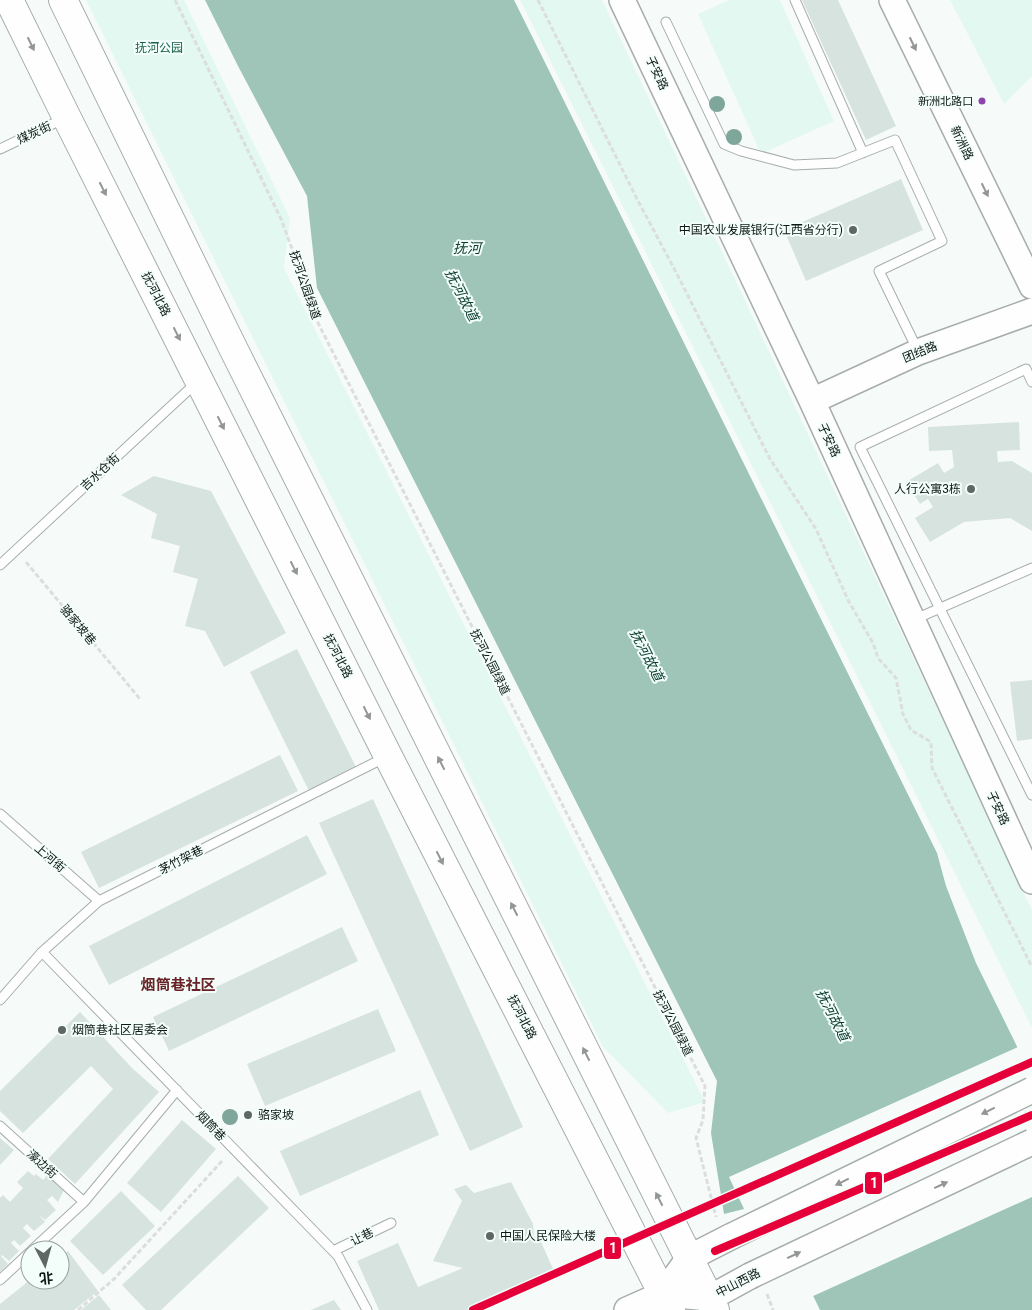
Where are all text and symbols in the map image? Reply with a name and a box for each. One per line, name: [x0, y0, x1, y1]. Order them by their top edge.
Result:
one-way arrow: [27, 37, 35, 51]
one-way arrow: [910, 37, 918, 51]
park label: 抚河公园: [135, 41, 183, 55]
street label: 子安路: [643, 54, 671, 92]
place label: 新洲北路口: [918, 95, 973, 108]
marker: 新洲北路口: [977, 96, 987, 106]
street label: 煤炭街: [15, 119, 53, 147]
street label: 新洲路: [948, 124, 976, 162]
one-way arrow: [99, 182, 107, 196]
one-way arrow: [981, 183, 989, 197]
place label: 中国农业发展银行(江西省分行): [679, 223, 843, 237]
marker: 中国农业发展银行(江西省分行): [847, 224, 859, 236]
water label: 抚河: [453, 240, 484, 256]
street label: 抚河公园绿道: [287, 249, 323, 321]
water label: 抚河故道: [442, 266, 483, 325]
street label: 抚河北路: [139, 269, 173, 319]
one-way arrow: [173, 327, 181, 341]
street label: 团结路: [901, 339, 939, 365]
one-way arrow: [217, 416, 225, 430]
street label: 子安路: [815, 421, 843, 459]
street label: 吉水仓街: [78, 451, 122, 493]
place label: 人行公寓3栋: [894, 482, 961, 496]
marker: 人行公寓3栋: [965, 483, 977, 495]
one-way arrow: [290, 561, 298, 575]
street label: 骆家坡巷: [57, 602, 99, 648]
water label: 抚河故道: [627, 626, 668, 685]
street label: 抚河公园绿道: [467, 627, 513, 697]
street label: 抚河北路: [321, 631, 355, 681]
one-way arrow: [363, 706, 371, 720]
one-way arrow: [437, 756, 445, 770]
street label: 子安路: [984, 789, 1012, 827]
street label: 上河街: [32, 841, 68, 875]
street label: 茅竹架巷: [156, 843, 206, 877]
one-way arrow: [436, 851, 444, 865]
one-way arrow: [510, 901, 518, 916]
district label: 烟筒巷社区: [140, 976, 216, 994]
water label: 抚河故道: [813, 986, 854, 1045]
street label: 抚河公园绿道: [650, 988, 696, 1058]
street label: 抚河北路: [505, 992, 539, 1042]
place label: 烟筒巷社区居委会: [72, 1023, 168, 1037]
marker: 烟筒巷社区居委会: [56, 1024, 68, 1036]
one-way arrow: [582, 1047, 590, 1061]
one-way arrow: [981, 1107, 995, 1115]
street label: 烟筒巷: [193, 1108, 229, 1144]
place label: 骆家坡: [258, 1108, 294, 1122]
marker: 骆家坡: [242, 1109, 254, 1121]
street label: 濠边街: [24, 1147, 60, 1181]
line badge: 1: [864, 1171, 883, 1195]
text: 1: [870, 1175, 878, 1191]
one-way arrow: [835, 1179, 849, 1187]
one-way arrow: [934, 1181, 948, 1189]
one-way arrow: [655, 1192, 663, 1206]
street label: 让巷: [348, 1225, 376, 1249]
place label: 中国人民保险大楼: [500, 1229, 596, 1243]
marker: 中国人民保险大楼: [484, 1230, 496, 1242]
line badge: 1: [603, 1236, 622, 1260]
north arrow: [20, 1240, 70, 1290]
text: 1: [609, 1240, 617, 1256]
one-way arrow: [787, 1251, 801, 1259]
street label: 中山西路: [713, 1266, 763, 1300]
text: 北: [39, 1269, 54, 1287]

